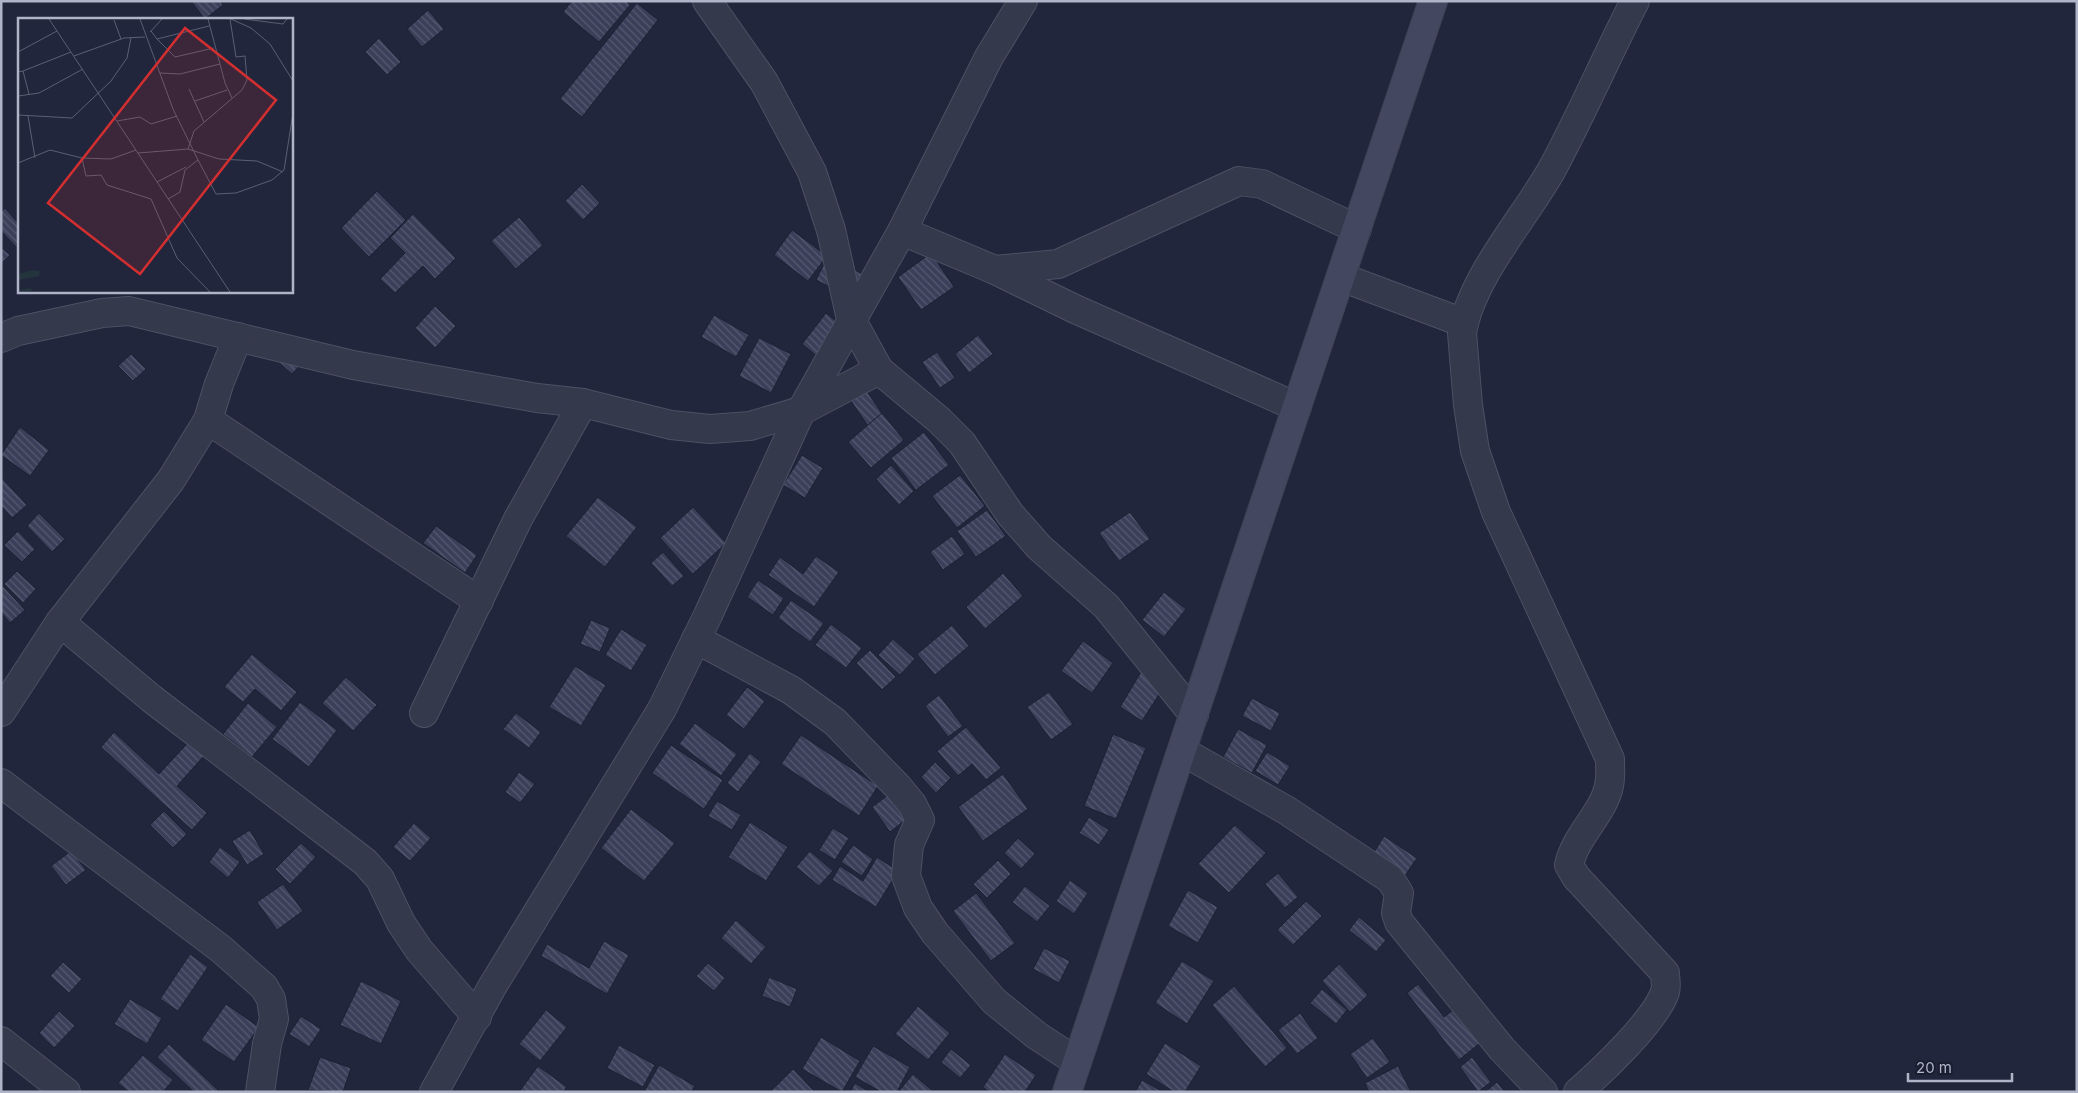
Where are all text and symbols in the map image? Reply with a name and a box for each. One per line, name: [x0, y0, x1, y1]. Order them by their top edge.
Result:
inset map: [18, 18, 292, 292]
scale bar: [1908, 1050, 2012, 1082]
text: 20 m: [1916, 1058, 1952, 1077]

